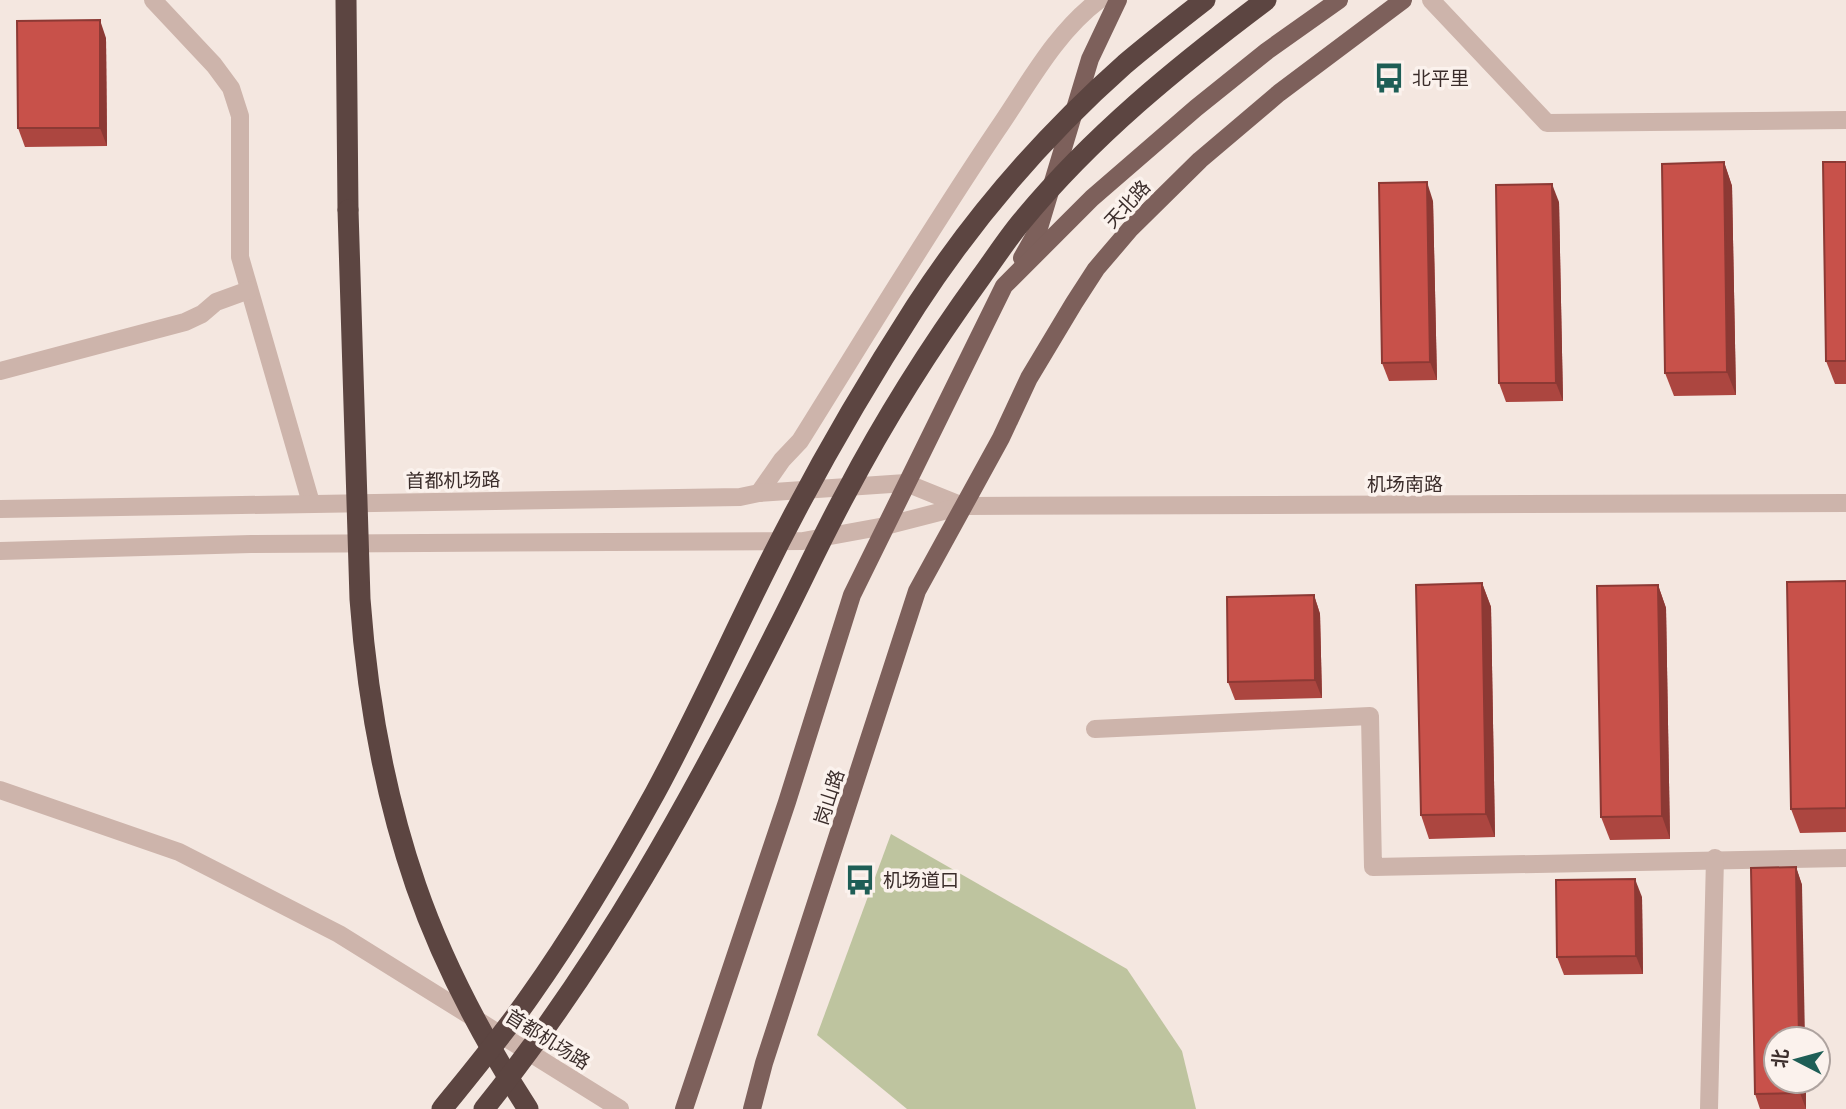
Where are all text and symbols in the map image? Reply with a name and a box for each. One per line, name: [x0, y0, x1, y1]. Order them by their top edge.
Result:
bus stop icon: 北平里: [1372, 61, 1406, 95]
place label: 北平里: [1412, 66, 1469, 90]
street label: 天北路: [1099, 175, 1155, 233]
street label: 首都机场路: [405, 467, 501, 493]
street label: 机场南路: [1367, 472, 1443, 496]
street label: 岗山路: [809, 766, 849, 828]
bus stop icon: 机场道口: [843, 863, 877, 897]
place label: 机场道口: [883, 868, 959, 892]
street label: 首都机场路: [501, 1004, 595, 1074]
north arrow: [1762, 1025, 1832, 1095]
text: 北: [1767, 1048, 1793, 1069]

